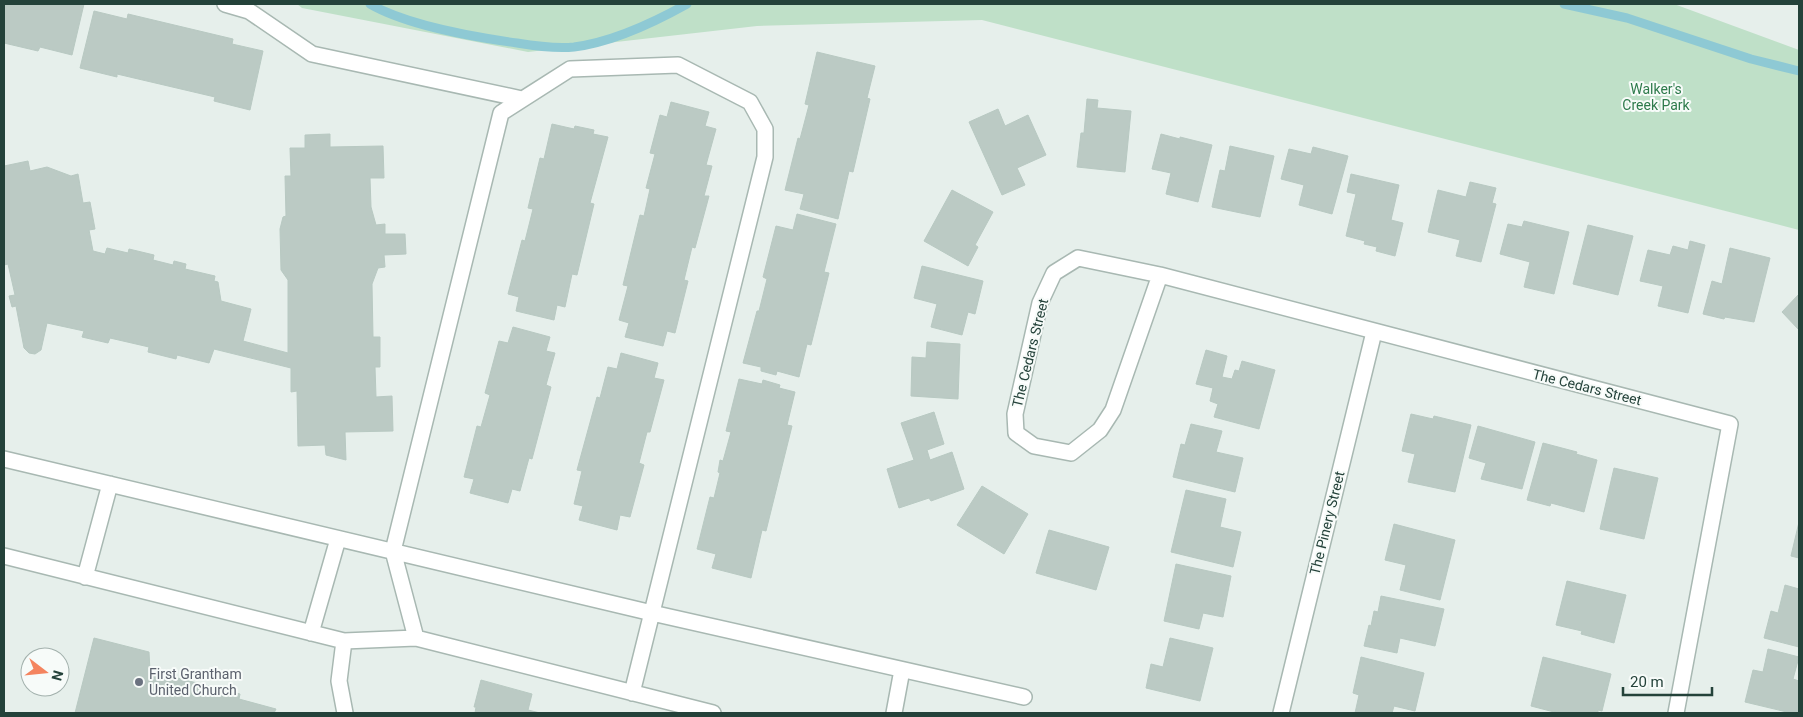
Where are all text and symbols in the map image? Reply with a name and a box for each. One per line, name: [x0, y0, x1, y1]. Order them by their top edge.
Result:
park label: Walker's Creek Park: [1622, 81, 1691, 113]
street label: The Cedars Street: [1009, 297, 1051, 409]
street label: The Cedars Street: [1531, 366, 1643, 408]
street label: The Pinery Street: [1306, 469, 1348, 576]
north arrow: [20, 647, 70, 697]
scale bar: [1623, 664, 1712, 696]
place label: First Grantham United Church: [149, 666, 242, 698]
text: N: [48, 669, 67, 683]
text: 20 m: [1630, 673, 1664, 691]
marker: First Grantham United Church: [133, 676, 145, 688]

